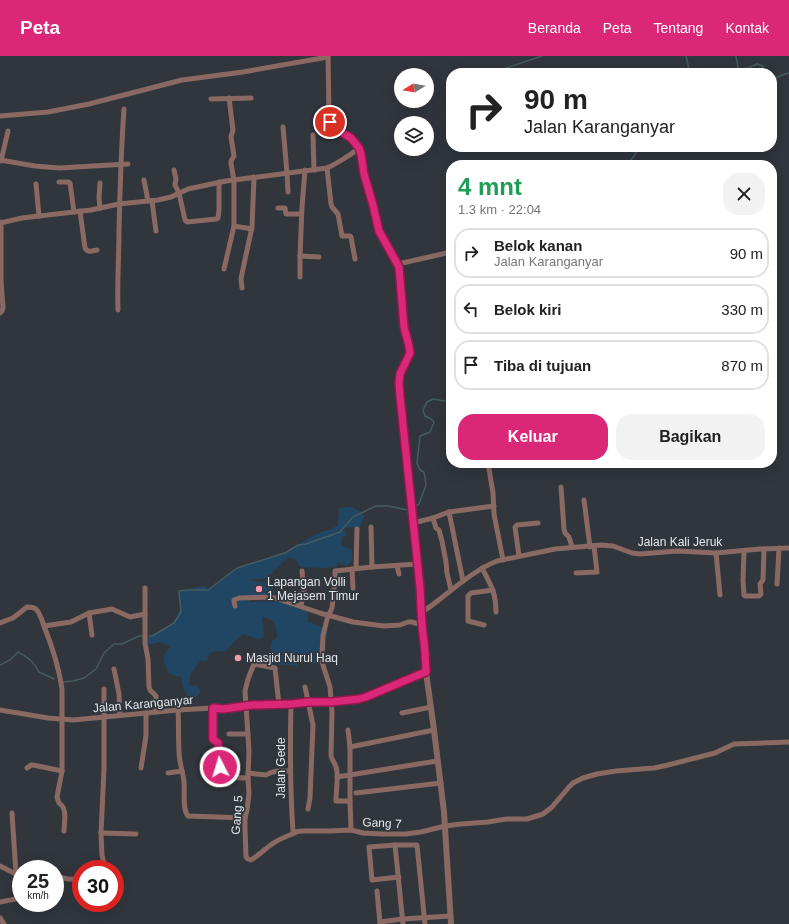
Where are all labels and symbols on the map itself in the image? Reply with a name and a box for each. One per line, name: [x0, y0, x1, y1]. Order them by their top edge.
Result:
north arrow: [394, 68, 434, 108]
pin: [313, 105, 347, 139]
street label: Jalan Kali Jeruk: [638, 535, 723, 549]
place label: Lapangan Volli 1 Mejasem Timur: [267, 575, 359, 603]
marker: Lapangan Volli 1 Mejasem Timur: [254, 584, 264, 594]
place label: Masjid Nurul Haq: [246, 651, 338, 665]
marker: Masjid Nurul Haq: [233, 653, 243, 663]
street label: Jalan Karanganyar: [92, 693, 194, 715]
street label: Jalan Gede: [274, 737, 288, 799]
position arrow: [199, 746, 241, 788]
street label: Gang 5: [229, 795, 245, 835]
street label: Gang 7: [362, 815, 402, 831]
speed limit sign: 30: [72, 860, 124, 912]

